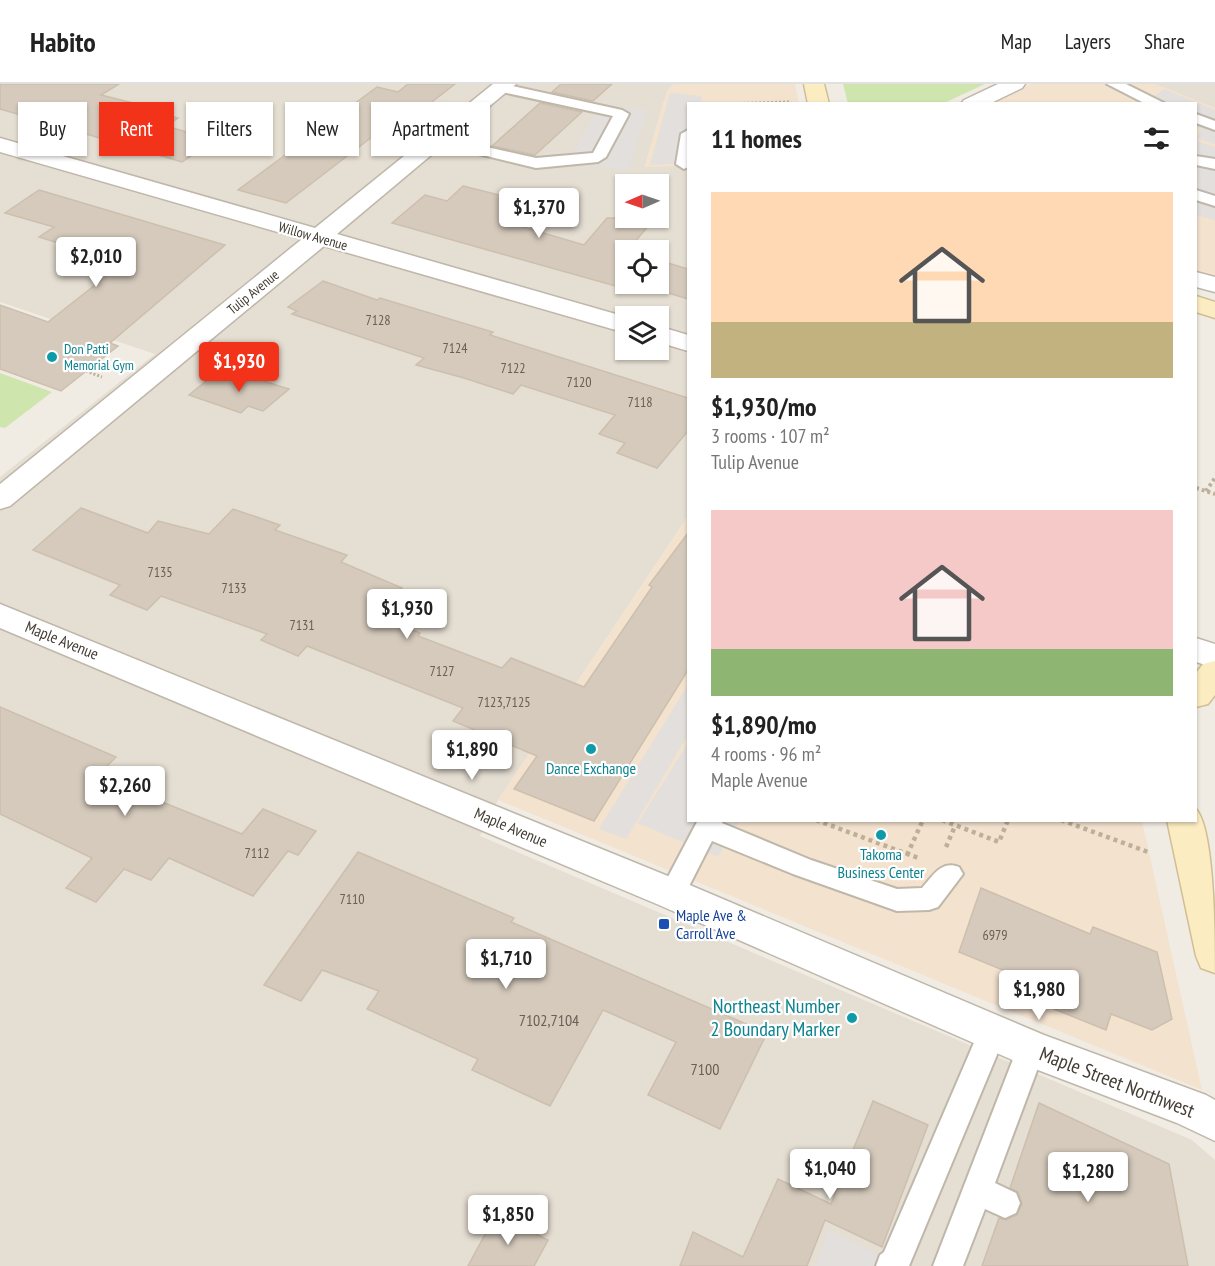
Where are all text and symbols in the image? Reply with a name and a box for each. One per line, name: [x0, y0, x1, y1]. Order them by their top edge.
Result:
text: Habito: [30, 23, 96, 60]
text: Map: [1001, 28, 1032, 55]
text: Layers: [1065, 28, 1111, 55]
text: Share: [1144, 28, 1185, 55]
chip: Buy: [18, 102, 87, 156]
chip: Rent: [99, 102, 174, 156]
chip: Filters: [186, 102, 273, 156]
chip: New: [285, 102, 359, 156]
chip: Apartment: [371, 102, 490, 156]
text: 11 homes: [711, 122, 802, 155]
icon: filters: [1140, 122, 1173, 155]
north arrow: [615, 174, 669, 228]
map controls: [615, 174, 669, 360]
pin: $1,370: [490, 188, 588, 239]
text: $1,370: [513, 194, 565, 220]
street label: Willow Avenue: [276, 218, 350, 254]
icon: home: [888, 231, 996, 339]
pin: $2,010: [47, 237, 145, 288]
button: locate: [615, 240, 669, 294]
text: $2,010: [70, 243, 122, 269]
street label: Tulip Avenue: [223, 266, 283, 318]
button: layers: [615, 306, 669, 360]
house number: 7128: [365, 311, 391, 329]
house number: 7124: [442, 339, 468, 357]
place label: Don Patti Memorial Gym: [64, 340, 134, 374]
pin: $1,930: [190, 342, 288, 393]
text: $1,930: [213, 348, 265, 374]
marker: Don Patti Memorial Gym: [45, 350, 59, 364]
house number: 7122: [500, 359, 526, 377]
house number: 7120: [566, 373, 592, 391]
text: $1,930/mo: [711, 390, 817, 423]
house number: 7118: [627, 393, 653, 411]
text: 3 rooms · 107 m²: [711, 423, 830, 449]
text: Tulip Avenue: [711, 449, 799, 475]
icon: home: [888, 549, 996, 657]
house number: 7135: [147, 563, 173, 581]
house number: 7133: [221, 579, 247, 597]
pin: $1,930: [358, 589, 456, 640]
text: $1,930: [381, 595, 433, 621]
street label: Maple Avenue: [22, 616, 102, 664]
house number: 7131: [289, 616, 315, 634]
house number: 7127: [429, 662, 455, 680]
house number: 7123,7125: [477, 693, 531, 711]
text: $1,890/mo: [711, 708, 817, 741]
pin: $1,890: [423, 730, 521, 781]
text: $1,890: [446, 736, 498, 762]
text: 4 rooms · 96 m²: [711, 741, 821, 767]
marker: Dance Exchange: [584, 742, 598, 756]
place label: Dance Exchange: [546, 758, 636, 778]
pin: $2,260: [76, 766, 174, 817]
text: Maple Avenue: [711, 767, 808, 793]
text: $2,260: [99, 772, 151, 798]
street label: Maple Avenue: [472, 803, 550, 851]
marker: Takoma Business Center: [874, 828, 888, 842]
house number: 7112: [244, 844, 270, 862]
place label: Takoma Business Center: [838, 844, 925, 882]
house number: 7110: [339, 890, 365, 908]
place label: Maple Ave & Carroll Ave: [676, 905, 747, 943]
marker: Maple Ave & Carroll Ave: [657, 917, 671, 931]
house number: 6979: [982, 926, 1008, 944]
pin: $1,710: [457, 939, 555, 990]
text: $1,710: [480, 945, 532, 971]
pin: $1,980: [990, 970, 1088, 1021]
text: $1,980: [1013, 976, 1065, 1002]
place label: Northeast Number 2 Boundary Marker: [710, 993, 841, 1042]
house number: 7102,7104: [519, 1010, 579, 1030]
marker: Northeast Number 2 Boundary Marker: [845, 1011, 859, 1025]
street label: Maple Street Northwest: [1036, 1040, 1199, 1124]
house number: 7100: [691, 1059, 719, 1079]
pin: $1,040: [781, 1149, 879, 1200]
pin: $1,280: [1039, 1152, 1137, 1203]
text: $1,040: [804, 1155, 856, 1181]
text: $1,280: [1062, 1158, 1114, 1184]
pin: $1,850: [459, 1195, 557, 1246]
text: $1,850: [482, 1201, 534, 1227]

